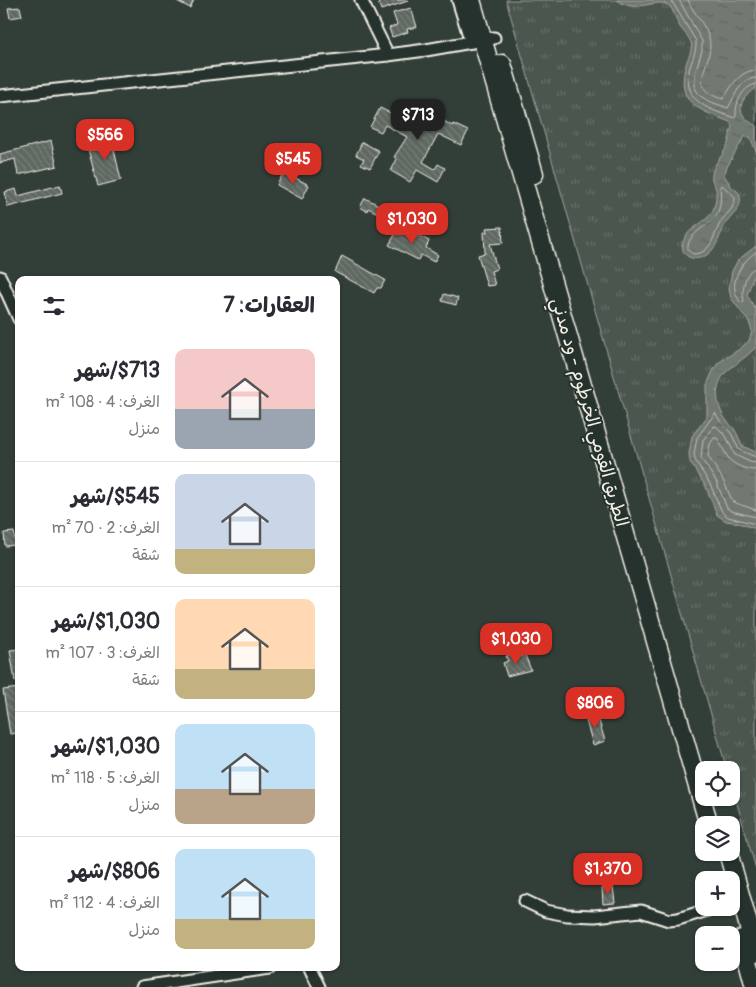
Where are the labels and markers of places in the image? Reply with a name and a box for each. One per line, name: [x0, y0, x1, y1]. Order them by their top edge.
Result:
pin: $713: [388, 98, 448, 141]
pin: $566: [75, 119, 135, 161]
pin: $545: [263, 142, 323, 185]
pin: $1,030: [371, 202, 453, 245]
pin: $1,030: [475, 622, 557, 665]
pin: $806: [565, 686, 625, 729]
pin: $1,370: [567, 852, 649, 895]

